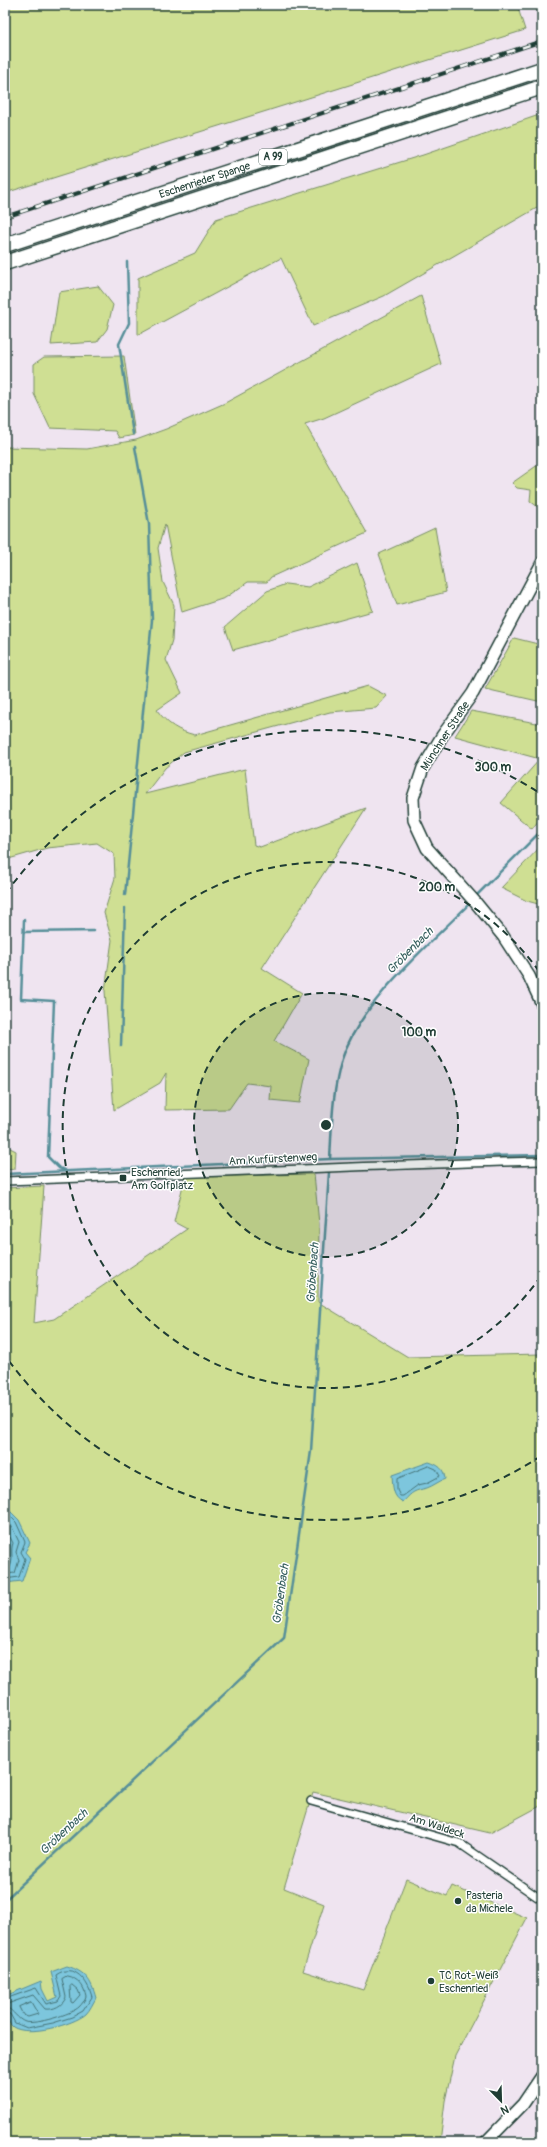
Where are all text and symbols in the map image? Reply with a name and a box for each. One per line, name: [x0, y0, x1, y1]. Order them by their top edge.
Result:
road number: A 99: [259, 149, 287, 165]
street label: Eschenrieder Spange: [157, 158, 252, 201]
street label: Münchner Straße: [418, 698, 473, 773]
text: 300 m: [475, 760, 512, 775]
text: 200 m: [419, 880, 456, 895]
water label: Gröbenbach: [383, 923, 438, 978]
text: 100 m: [402, 1025, 437, 1040]
centre of rings: [319, 1118, 333, 1132]
street label: Am Kurfürstenweg: [229, 1150, 318, 1168]
place label: Eschenried, Am Golfplatz: [131, 1166, 193, 1192]
marker: Eschenried, Am Golfplatz: [118, 1173, 128, 1183]
water label: Gröbenbach: [303, 1241, 323, 1304]
water label: Gröbenbach: [269, 1562, 293, 1625]
water label: Gröbenbach: [37, 1805, 92, 1858]
street label: Am Waldeck: [408, 1811, 467, 1841]
place label: Pasteria da Michele: [466, 1889, 514, 1915]
marker: Pasteria da Michele: [453, 1896, 463, 1906]
place label: TC Rot-Weiß Eschenried: [439, 1969, 498, 1995]
marker: TC Rot-Weiß Eschenried: [426, 1976, 436, 1986]
north arrow: [481, 2081, 521, 2121]
text: N: [498, 2102, 511, 2117]

